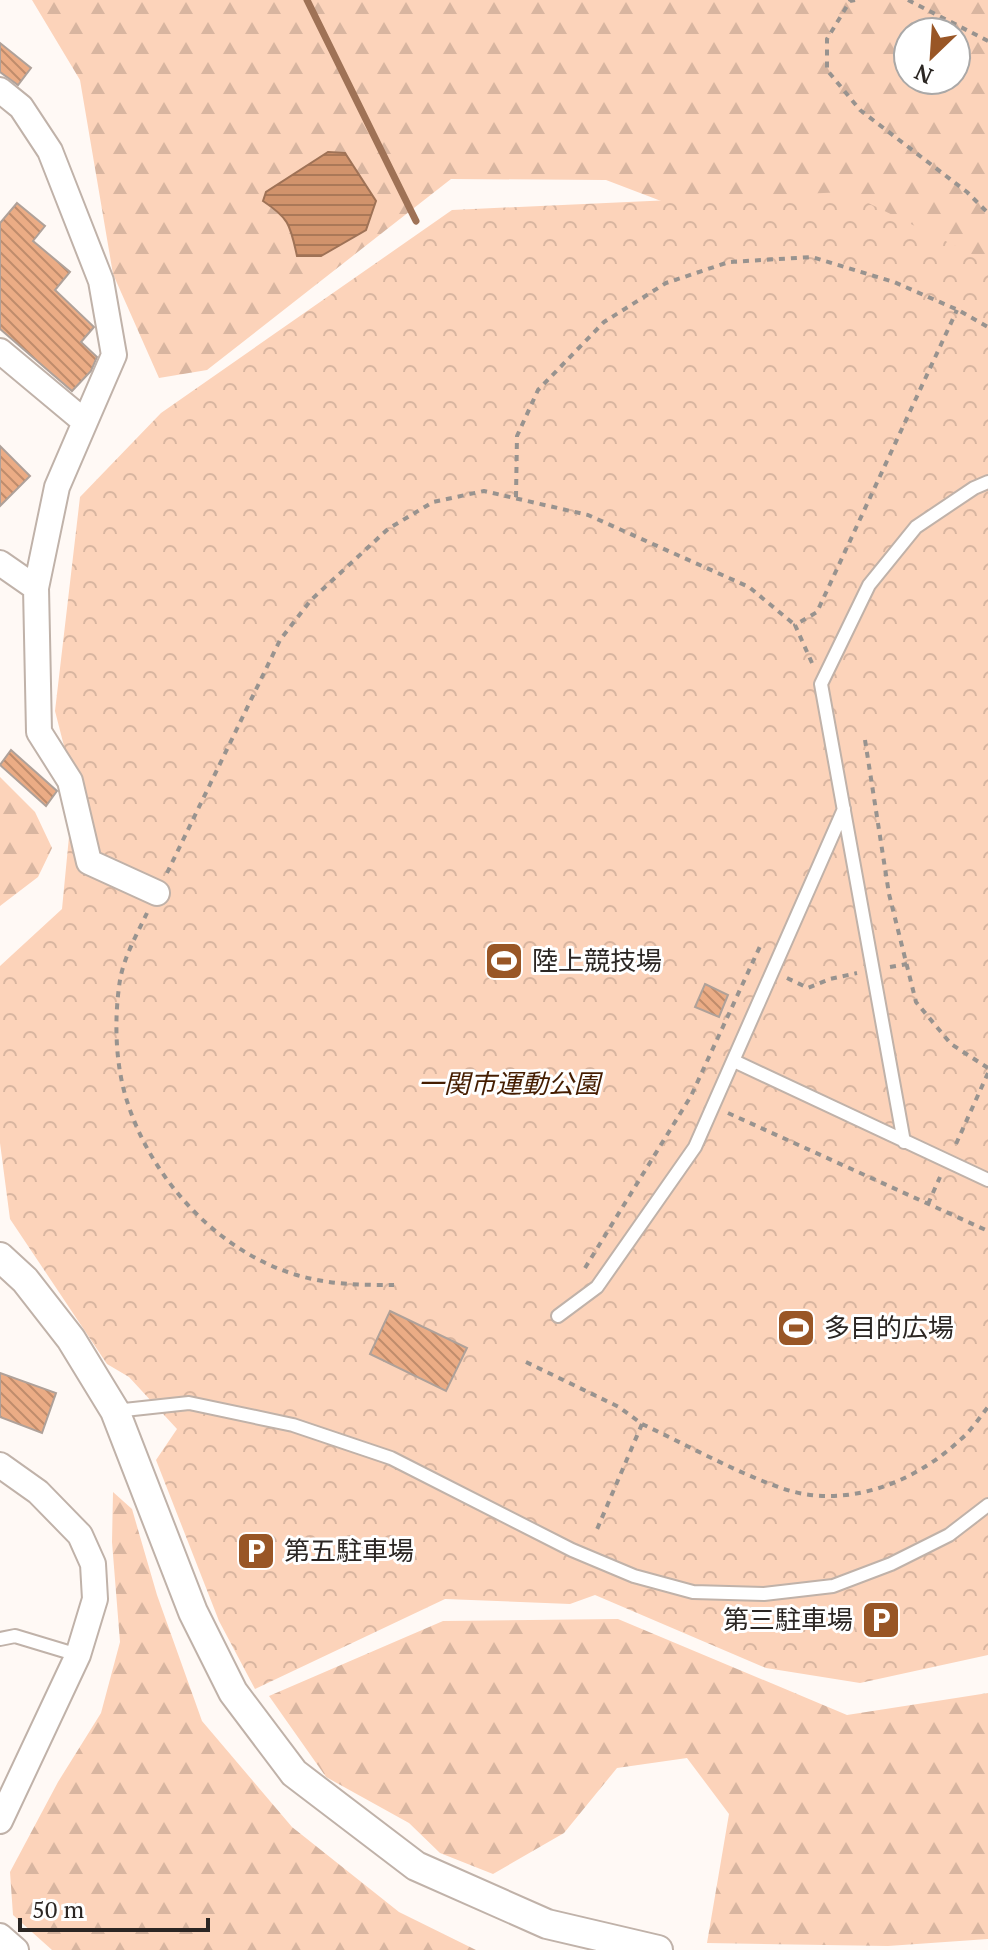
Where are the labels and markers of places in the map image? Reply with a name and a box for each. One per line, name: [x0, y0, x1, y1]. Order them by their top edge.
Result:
sports icon: 陸上競技場: [483, 940, 525, 982]
place label: 陸上競技場: [532, 943, 662, 977]
sports icon: 多目的広場: [775, 1307, 817, 1349]
place label: 多目的広場: [824, 1310, 954, 1344]
parking icon: 第五駐車場: [235, 1530, 277, 1572]
place label: 第五駐車場: [284, 1533, 414, 1567]
parking icon: 第三駐車場: [860, 1599, 902, 1641]
place label: 第三駐車場: [723, 1602, 853, 1636]

